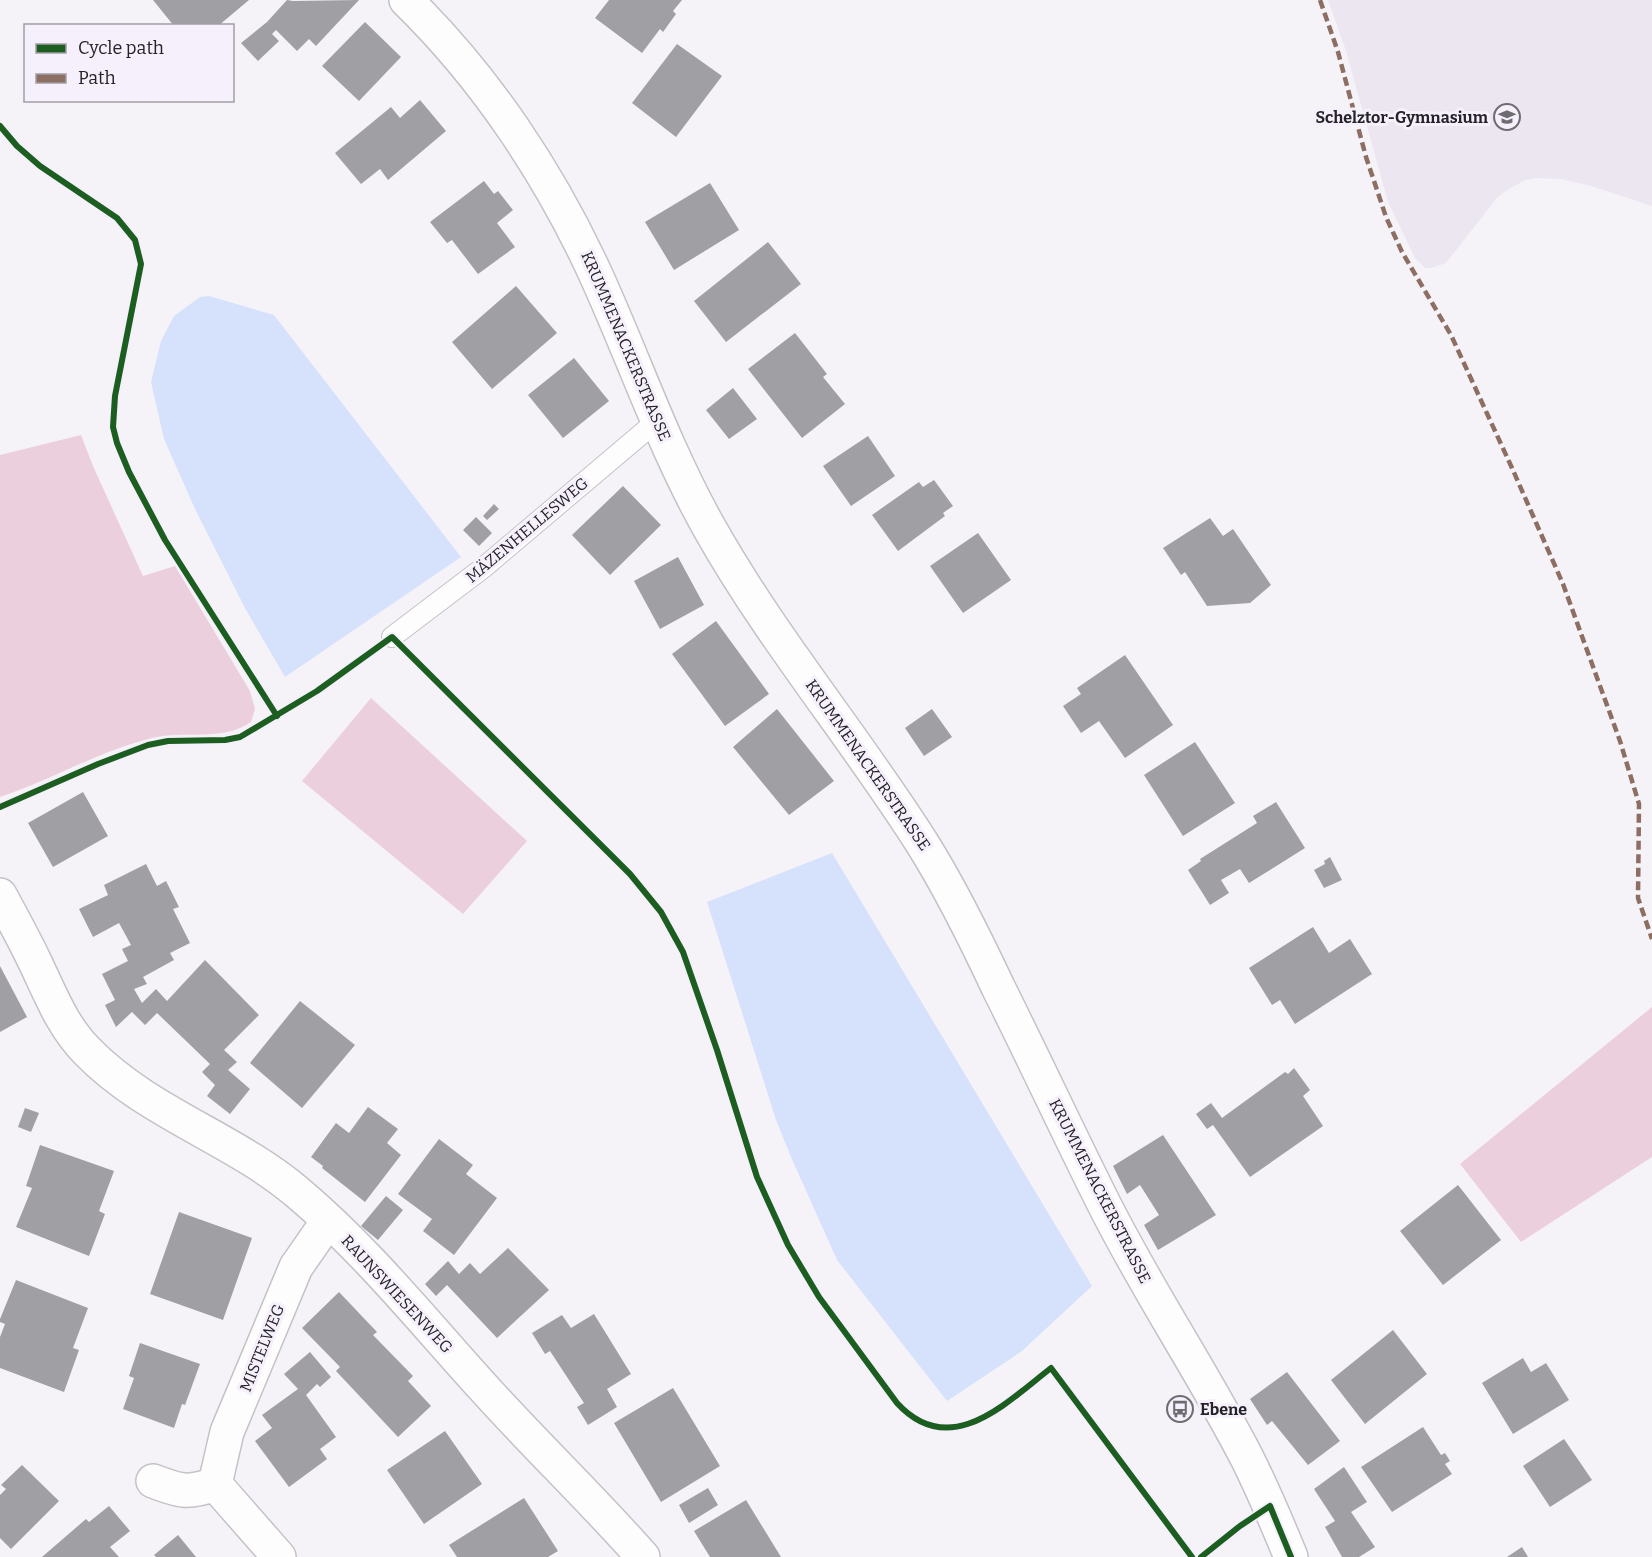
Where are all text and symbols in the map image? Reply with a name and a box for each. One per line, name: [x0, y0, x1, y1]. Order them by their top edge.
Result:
legend: [24, 24, 234, 102]
text: Cycle path: [78, 37, 164, 59]
text: Path: [78, 67, 116, 89]
school or university icon: Schelztor-Gymnasium: [1492, 102, 1522, 132]
place label: Schelztor-Gymnasium: [1315, 108, 1489, 127]
street label: KRUMMENACKERSTRASSE: [577, 248, 675, 444]
street label: MÄZENHELLESWEG: [462, 473, 592, 587]
street label: KRUMMENACKERSTRASSE: [802, 676, 934, 854]
street label: KRUMMENACKERSTRASSE: [1045, 1096, 1155, 1286]
street label: RAUNSWIESENWEG: [337, 1231, 457, 1357]
street label: MISTELWEG: [236, 1301, 288, 1394]
bus stop icon: Ebene: [1165, 1394, 1195, 1424]
place label: Ebene: [1200, 1400, 1247, 1419]

